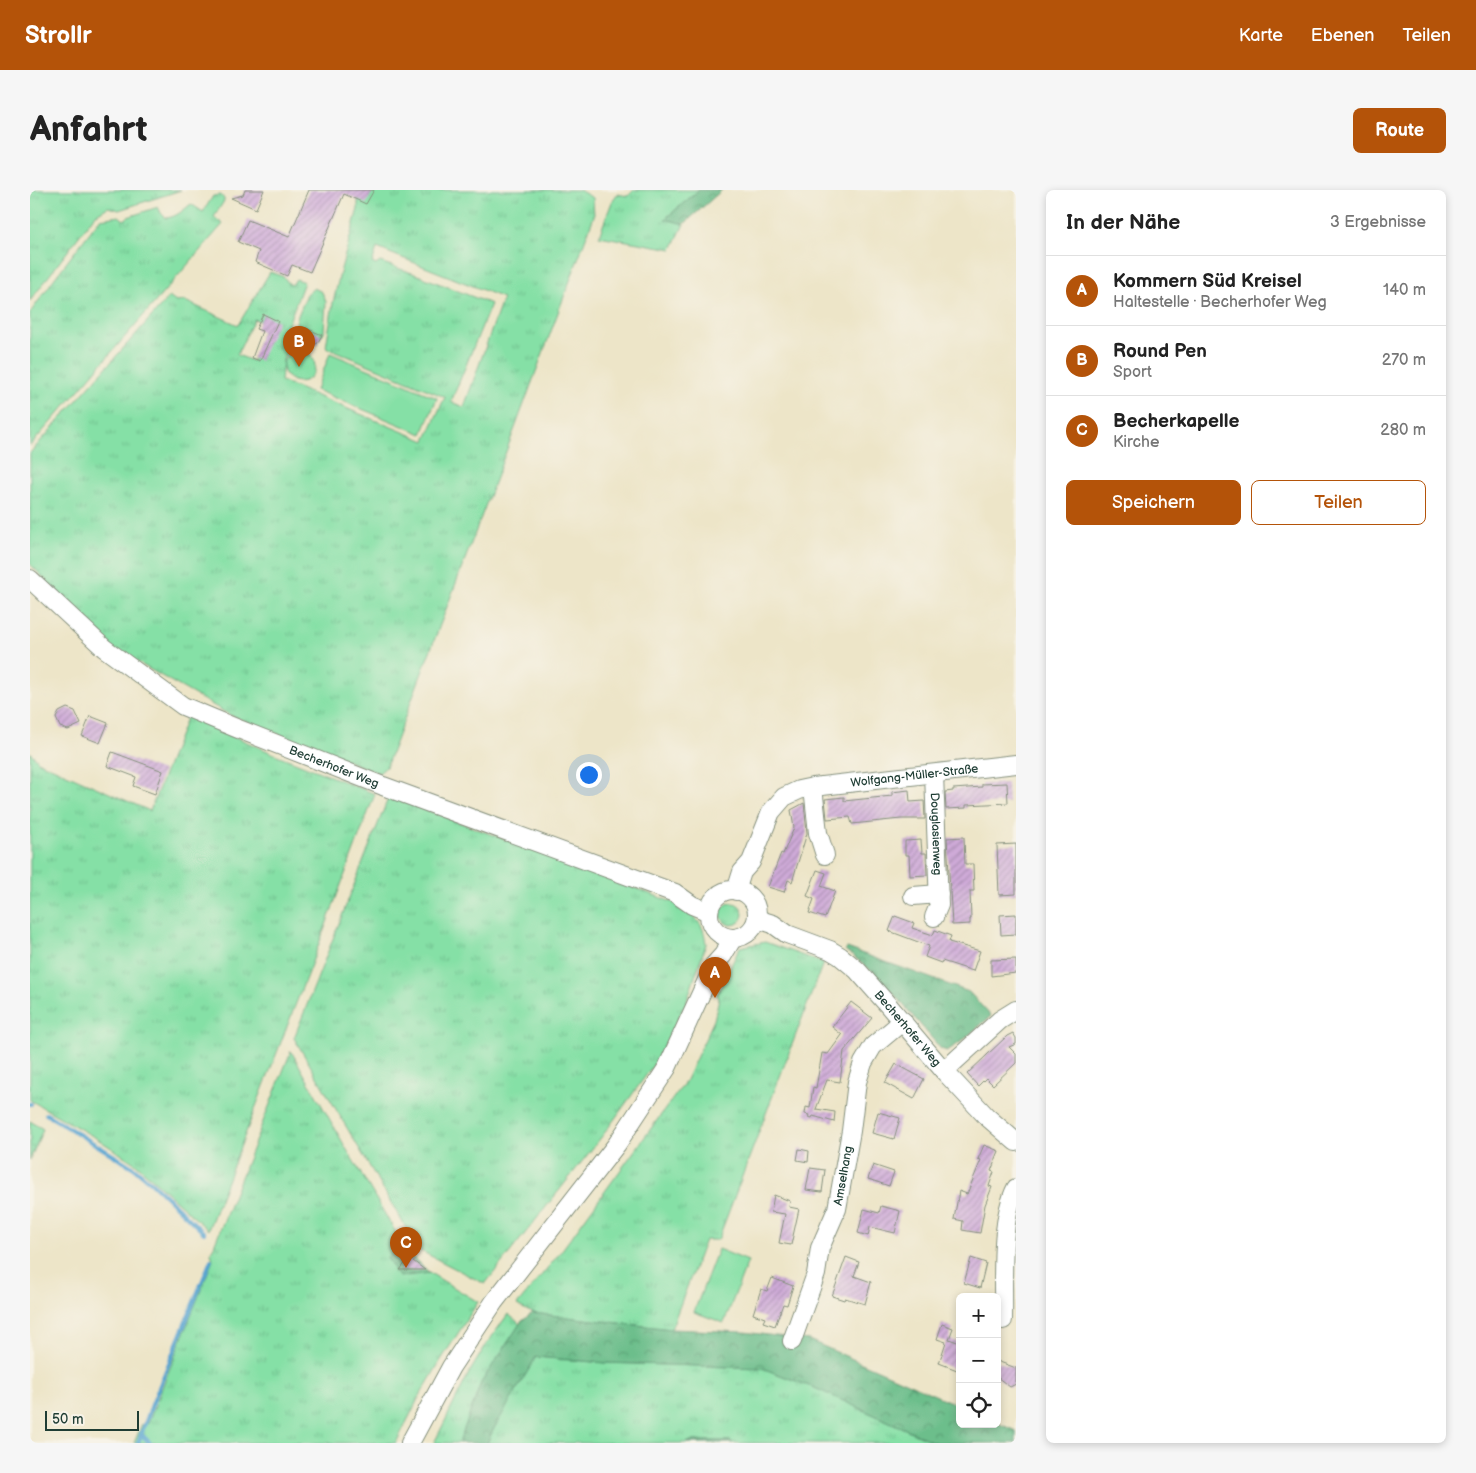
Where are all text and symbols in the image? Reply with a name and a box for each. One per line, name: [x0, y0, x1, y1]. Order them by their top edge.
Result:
text: Strollr: [25, 21, 92, 50]
text: Karte: [1239, 25, 1283, 46]
text: Ebenen: [1311, 25, 1374, 46]
text: Teilen: [1402, 25, 1451, 46]
button: Route: [1353, 108, 1446, 153]
text: Anfahrt: [30, 109, 148, 152]
text: In der Nähe: [1066, 210, 1180, 235]
text: 3 Ergebnisse: [1330, 213, 1426, 232]
text: Kommern Süd Kreisel: [1113, 270, 1302, 293]
text: A: [1077, 281, 1087, 300]
text: 140 m: [1383, 281, 1426, 300]
text: Haltestelle · Becherhofer Weg: [1113, 293, 1327, 312]
pin: B: [283, 326, 315, 367]
text: Round Pen: [1113, 340, 1207, 363]
text: B: [1076, 351, 1088, 370]
text: 270 m: [1382, 351, 1426, 370]
text: Sport: [1113, 363, 1152, 382]
text: Becherkapelle: [1113, 410, 1239, 433]
text: C: [1076, 421, 1088, 440]
text: 280 m: [1380, 421, 1426, 440]
text: Kirche: [1113, 433, 1159, 452]
button: Speichern: [1066, 480, 1241, 525]
button: Teilen: [1251, 480, 1426, 525]
street label: Becherhofer Weg: [287, 743, 381, 792]
street label: Wolfgang-Müller-Straße: [850, 761, 979, 791]
your location: [576, 762, 602, 788]
street label: Douglasienweg: [927, 792, 945, 876]
pin: A: [699, 957, 731, 998]
street label: Becherhofer Weg: [871, 988, 944, 1070]
street label: Amselhang: [831, 1145, 856, 1207]
pin: C: [390, 1227, 422, 1268]
map controls: [956, 1293, 1001, 1428]
button: +: [956, 1293, 1001, 1338]
button: −: [956, 1338, 1001, 1383]
button: locate: [956, 1383, 1001, 1428]
scale bar: [45, 1408, 139, 1431]
text: 50 m: [52, 1411, 84, 1428]

